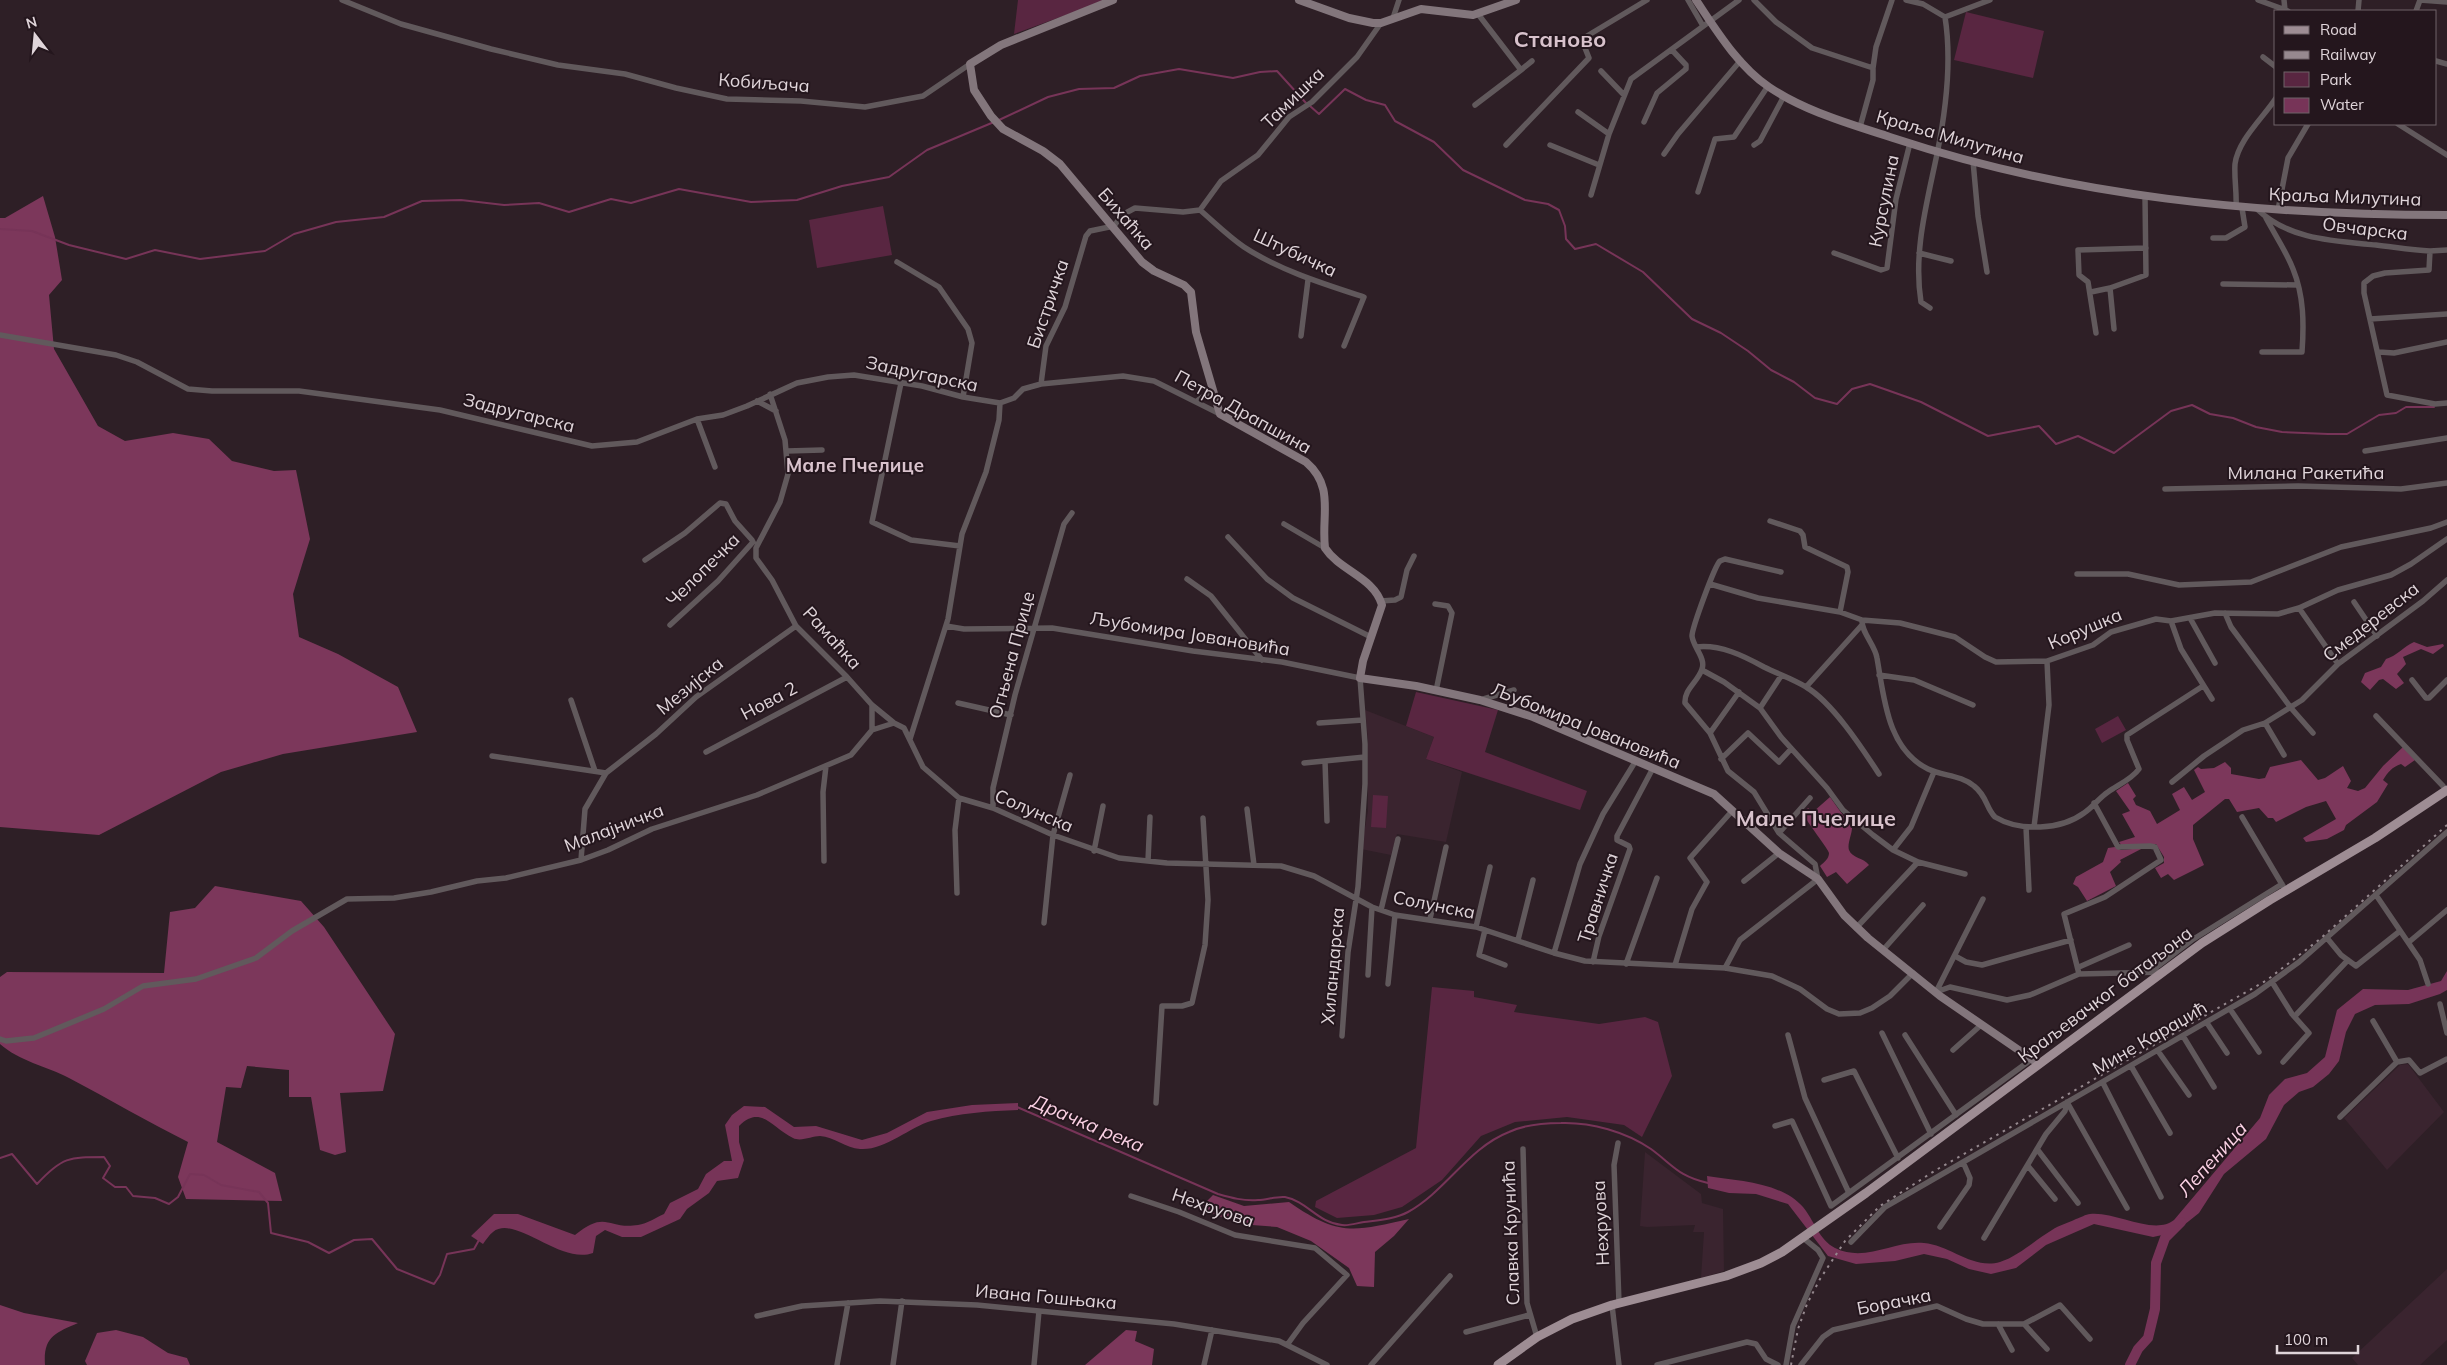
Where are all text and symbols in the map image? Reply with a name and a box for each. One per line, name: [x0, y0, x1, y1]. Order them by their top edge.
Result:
north arrow: [10, 10, 60, 60]
legend: [2274, 10, 2437, 125]
text: N: [24, 12, 39, 33]
text: Road: [2320, 20, 2357, 39]
district label: Станово: [1514, 25, 1606, 53]
text: Railway: [2320, 45, 2376, 64]
street label: Тамишка: [1256, 62, 1329, 133]
street label: Кобиљача: [718, 68, 810, 97]
text: Park: [2320, 70, 2352, 89]
text: Water: [2320, 95, 2364, 114]
street label: Краља Милутина: [1874, 104, 2027, 169]
street label: Курсулина: [1863, 153, 1904, 249]
street label: Краља Милутина: [2268, 182, 2422, 211]
street label: Бихаћка: [1093, 183, 1160, 255]
street label: Овчарска: [2321, 212, 2409, 245]
street label: Штубичка: [1250, 223, 1341, 282]
street label: Бистричка: [1022, 256, 1073, 351]
street label: Задругарска: [864, 350, 980, 397]
street label: Петра Драпшина: [1171, 364, 1316, 459]
street label: Задругарска: [461, 388, 577, 437]
district label: Мале Пчелице: [786, 453, 924, 477]
street label: Милана Ракетића: [2228, 461, 2384, 484]
street label: Челопечка: [661, 528, 744, 611]
street label: Смедеревска: [2318, 577, 2424, 666]
street label: Огњена Прице: [983, 589, 1040, 721]
street label: Рамаћка: [798, 601, 867, 674]
street label: Корушка: [2044, 603, 2125, 654]
street label: Љубомира Јовановића: [1088, 606, 1292, 661]
street label: Мезијска: [652, 652, 728, 720]
street label: Нова 2: [737, 676, 801, 725]
street label: Љубомира Јовановића: [1488, 677, 1684, 774]
street label: Солунска: [991, 784, 1077, 837]
street label: Малајничка: [561, 798, 667, 857]
district label: Мале Пчелице: [1736, 804, 1896, 832]
street label: Травничка: [1572, 850, 1623, 946]
street label: Солунска: [1391, 885, 1477, 924]
street label: Хиландарска: [1316, 906, 1349, 1025]
street label: Краљевачког батаљона: [2013, 921, 2197, 1068]
street label: Мине Караџић: [2088, 995, 2211, 1080]
water label: Драчка река: [1027, 1088, 1148, 1157]
water label: Лепеница: [2171, 1117, 2252, 1202]
street label: Славка Крунића: [1496, 1160, 1525, 1306]
street label: Нехруова: [1587, 1180, 1614, 1266]
street label: Нехруова: [1169, 1183, 1257, 1232]
street label: Ивана Гошњака: [974, 1279, 1118, 1314]
street label: Борачка: [1855, 1283, 1933, 1320]
scale bar: [2277, 1322, 2358, 1354]
text: 100 m: [2284, 1330, 2328, 1349]

